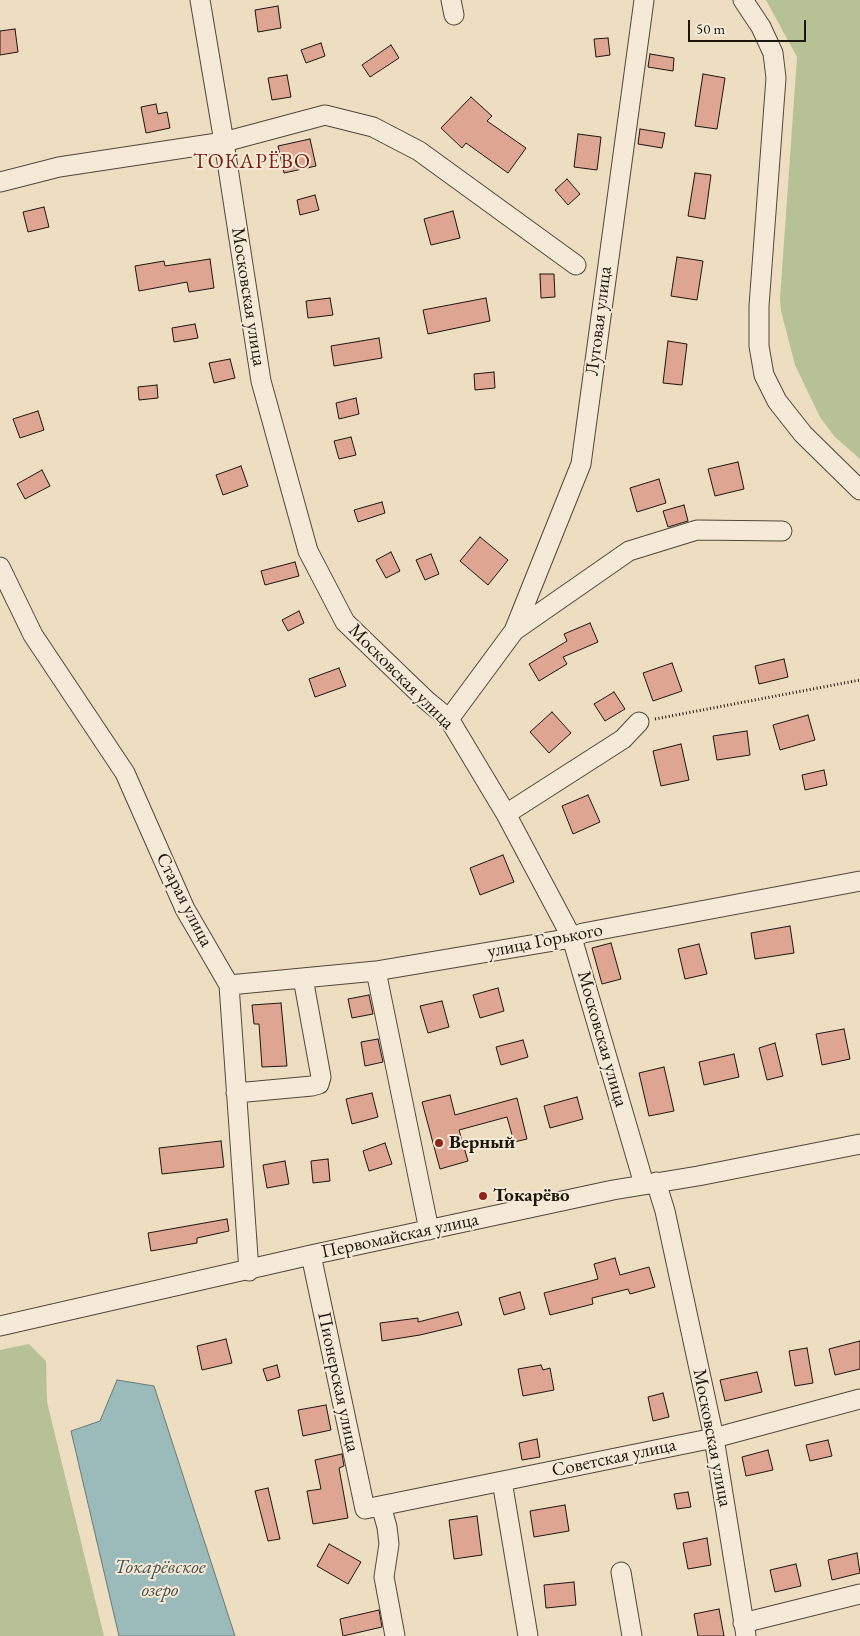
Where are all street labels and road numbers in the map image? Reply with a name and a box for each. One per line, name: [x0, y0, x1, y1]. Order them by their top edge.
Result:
street label: Московская улица: [226, 226, 270, 368]
street label: Луговая улица: [581, 265, 617, 377]
street label: Московская улица: [343, 619, 459, 735]
street label: Старая улица: [151, 849, 217, 951]
street label: улица Горького: [485, 919, 605, 963]
street label: Московская улица: [572, 968, 632, 1110]
street label: Первомайская улица: [319, 1208, 481, 1264]
street label: Пионерская улица: [312, 1310, 364, 1454]
street label: Московская улица: [687, 1367, 737, 1509]
street label: Советская улица: [550, 1434, 678, 1482]

